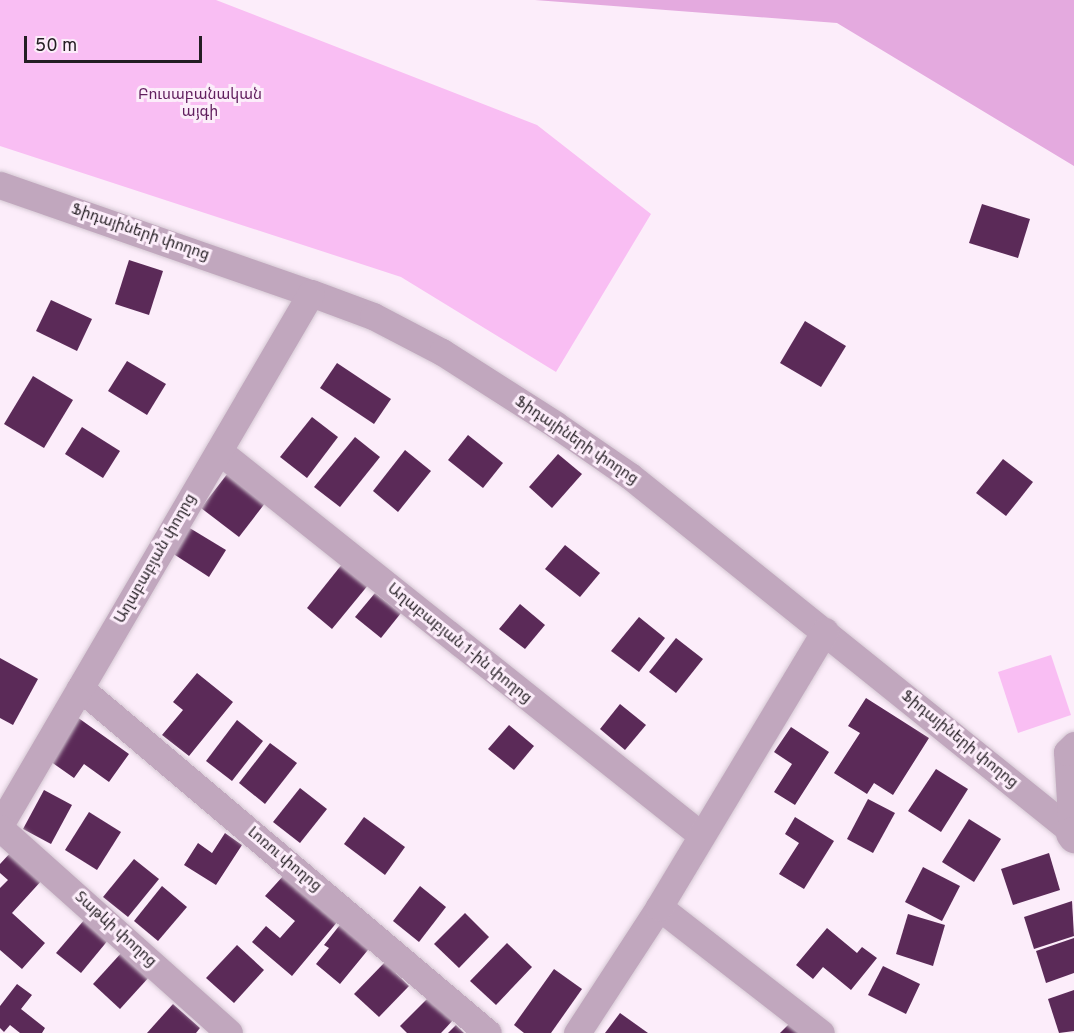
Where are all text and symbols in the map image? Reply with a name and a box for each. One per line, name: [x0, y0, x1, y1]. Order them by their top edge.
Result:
scale bar: [27, 24, 206, 62]
text: 50 m: [35, 35, 77, 58]
park label: Բուսաբանական այգի: [138, 86, 262, 121]
street label: Ֆիդայիների փողոց: [69, 201, 211, 265]
street label: Ֆիդայիների փողոց: [511, 393, 641, 489]
street label: Աղաբաբյան փողոց: [112, 491, 200, 627]
street label: Աղաբաբյան 1-ին փողոց: [383, 580, 535, 708]
street label: Ֆիդայիների փողոց: [897, 687, 1021, 793]
street label: Լոռու փողոց: [243, 824, 325, 896]
street label: Տաթևի փողոց: [70, 889, 160, 971]

